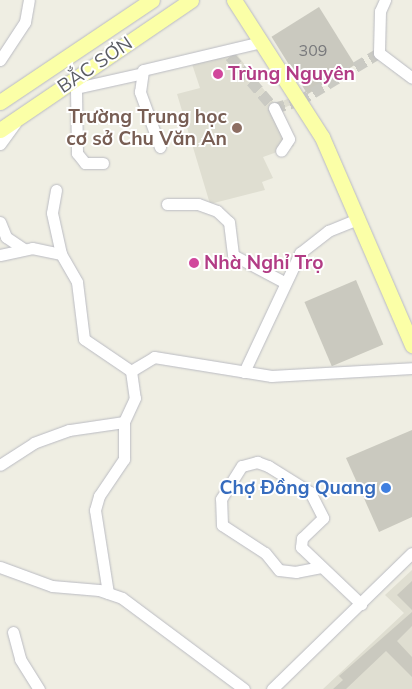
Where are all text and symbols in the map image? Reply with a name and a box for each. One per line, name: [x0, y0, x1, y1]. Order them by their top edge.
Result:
street label: BẮC SƠN: [53, 32, 137, 98]
house number: 309: [299, 40, 327, 60]
place label: Trùng Nguyên: [228, 63, 355, 85]
marker: Trùng Nguyên: [212, 68, 224, 80]
place label: Trường Trung học cơ sở Chu Văn An: [66, 106, 227, 150]
marker: Trường Trung học cơ sở Chu Văn An: [231, 122, 243, 134]
place label: Nhà Nghỉ Trọ: [204, 252, 323, 274]
marker: Nhà Nghỉ Trọ: [188, 257, 200, 269]
place label: Chợ Đồng Quang: [220, 477, 376, 499]
marker: Chợ Đồng Quang: [380, 482, 392, 494]

